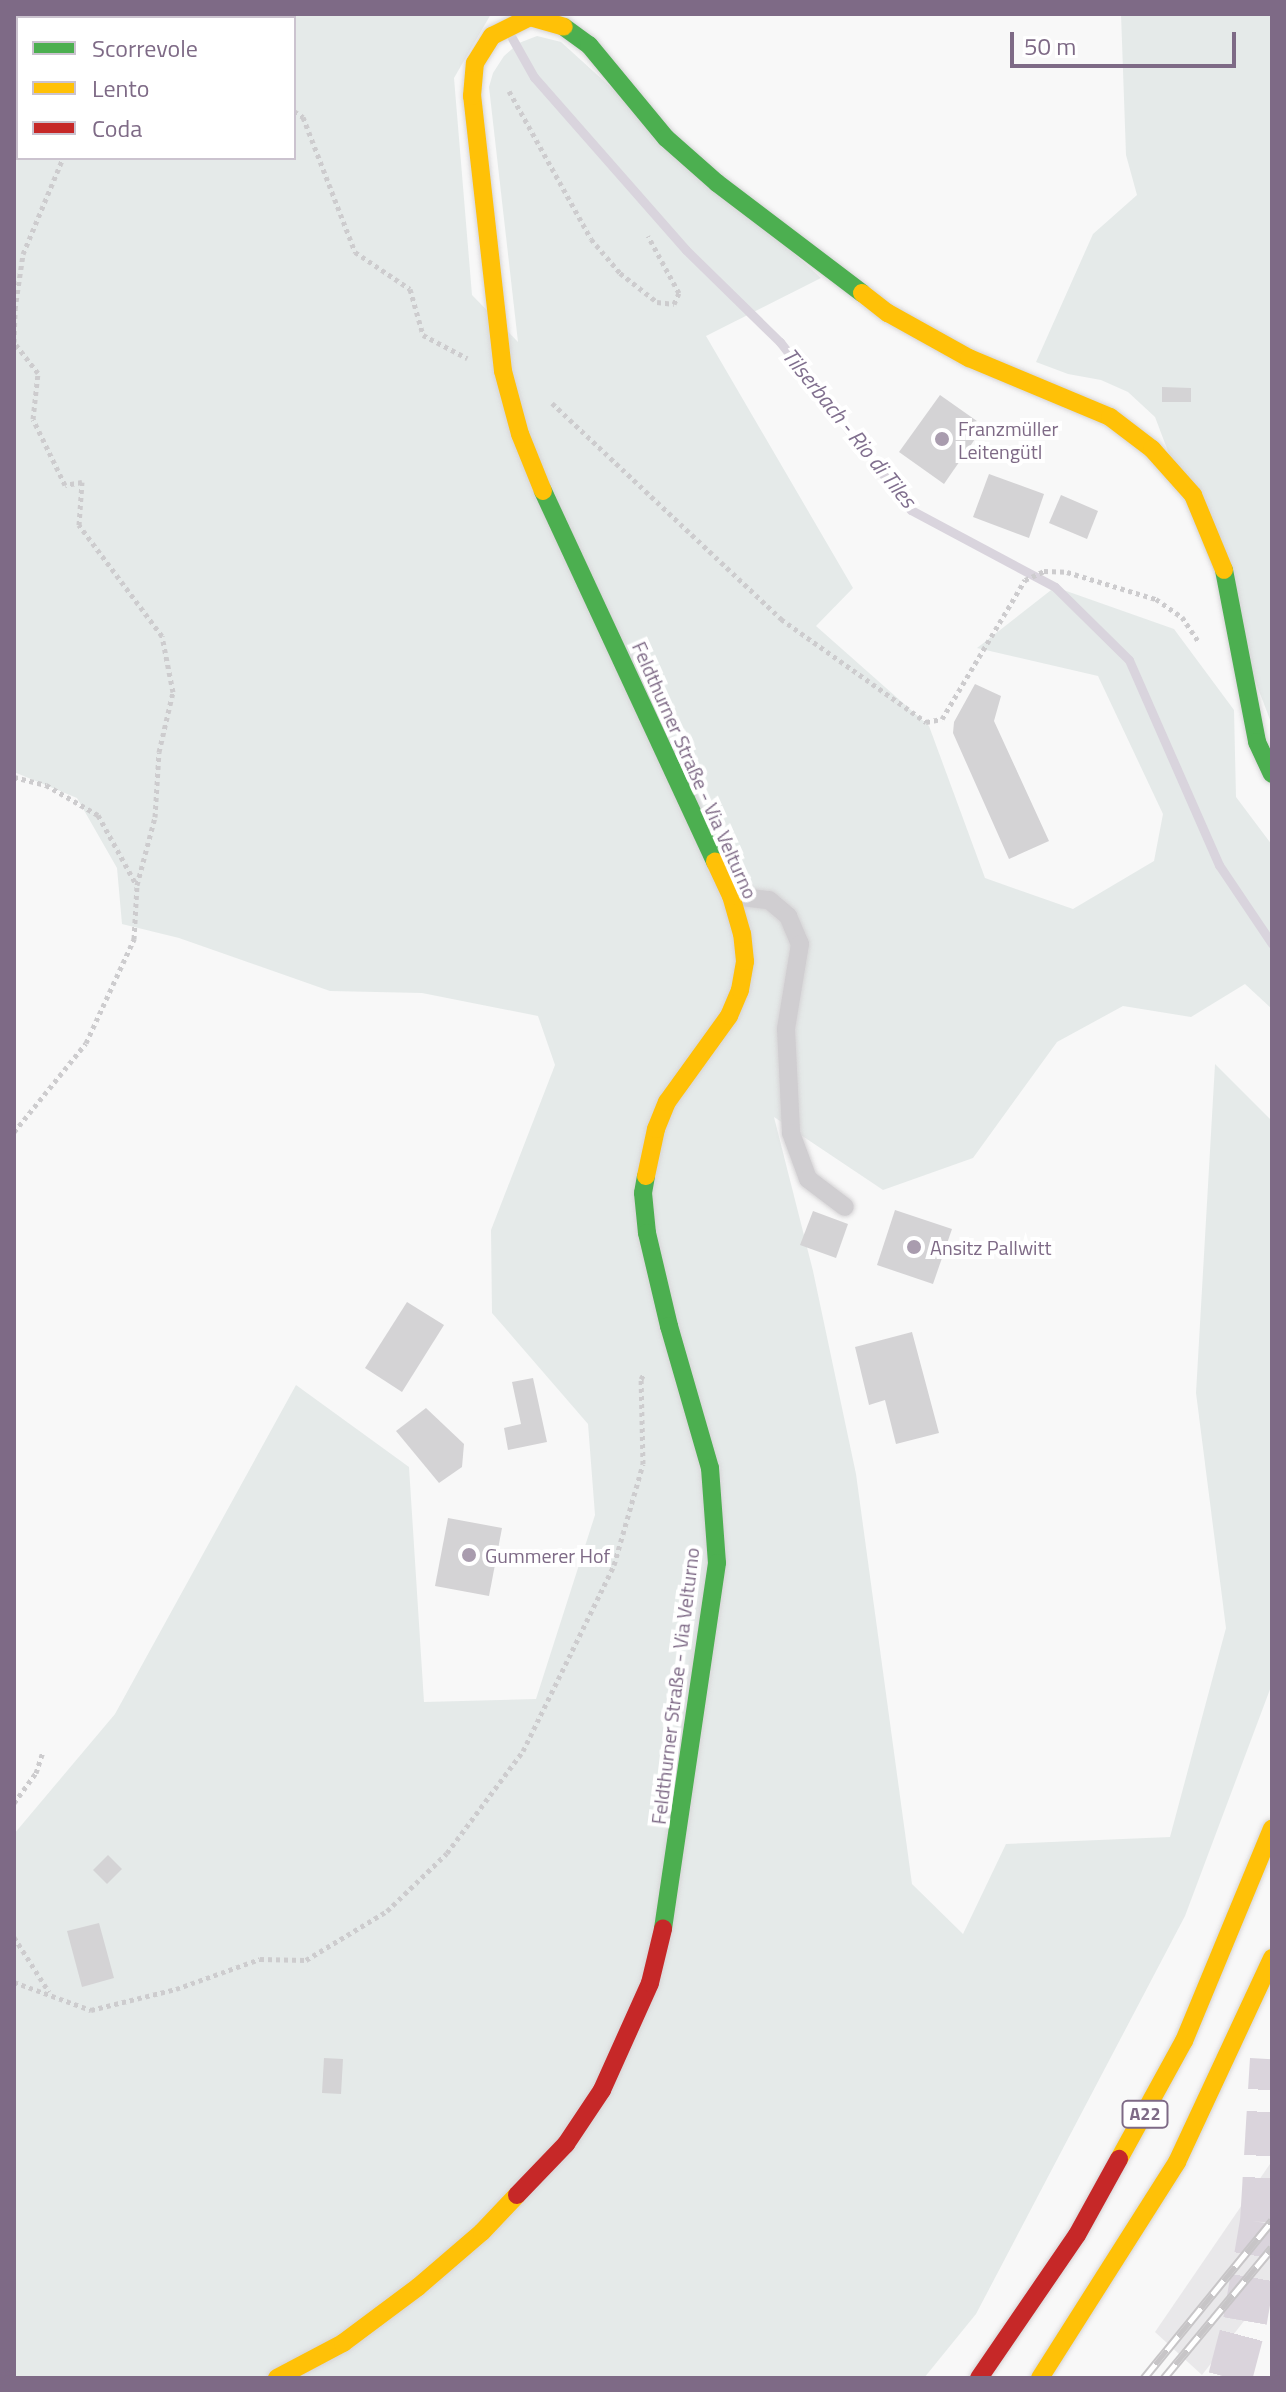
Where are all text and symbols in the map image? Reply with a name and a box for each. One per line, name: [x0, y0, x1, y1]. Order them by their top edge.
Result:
legend: [16, 16, 296, 160]
scale bar: [1014, 16, 1240, 66]
text: 50 m: [1024, 28, 1076, 64]
text: Scorrevole: [92, 30, 198, 66]
text: Lento: [92, 70, 149, 106]
text: Coda: [92, 110, 142, 146]
water label: Tilserbach - Rio di Tiles: [777, 343, 921, 513]
place label: Franzmüller Leitengütl: [958, 416, 1058, 463]
marker: Franzmüller Leitengütl: [933, 430, 951, 448]
street label: Feldthurner Straße - Via Velturno: [627, 638, 763, 902]
place label: Ansitz Pallwitt: [930, 1235, 1052, 1259]
marker: Ansitz Pallwitt: [905, 1238, 923, 1256]
place label: Gummerer Hof: [485, 1543, 610, 1567]
marker: Gummerer Hof: [460, 1546, 478, 1564]
street label: Feldthurner Straße - Via Velturno: [646, 1546, 704, 1826]
road number: A22: [1121, 2100, 1169, 2128]

